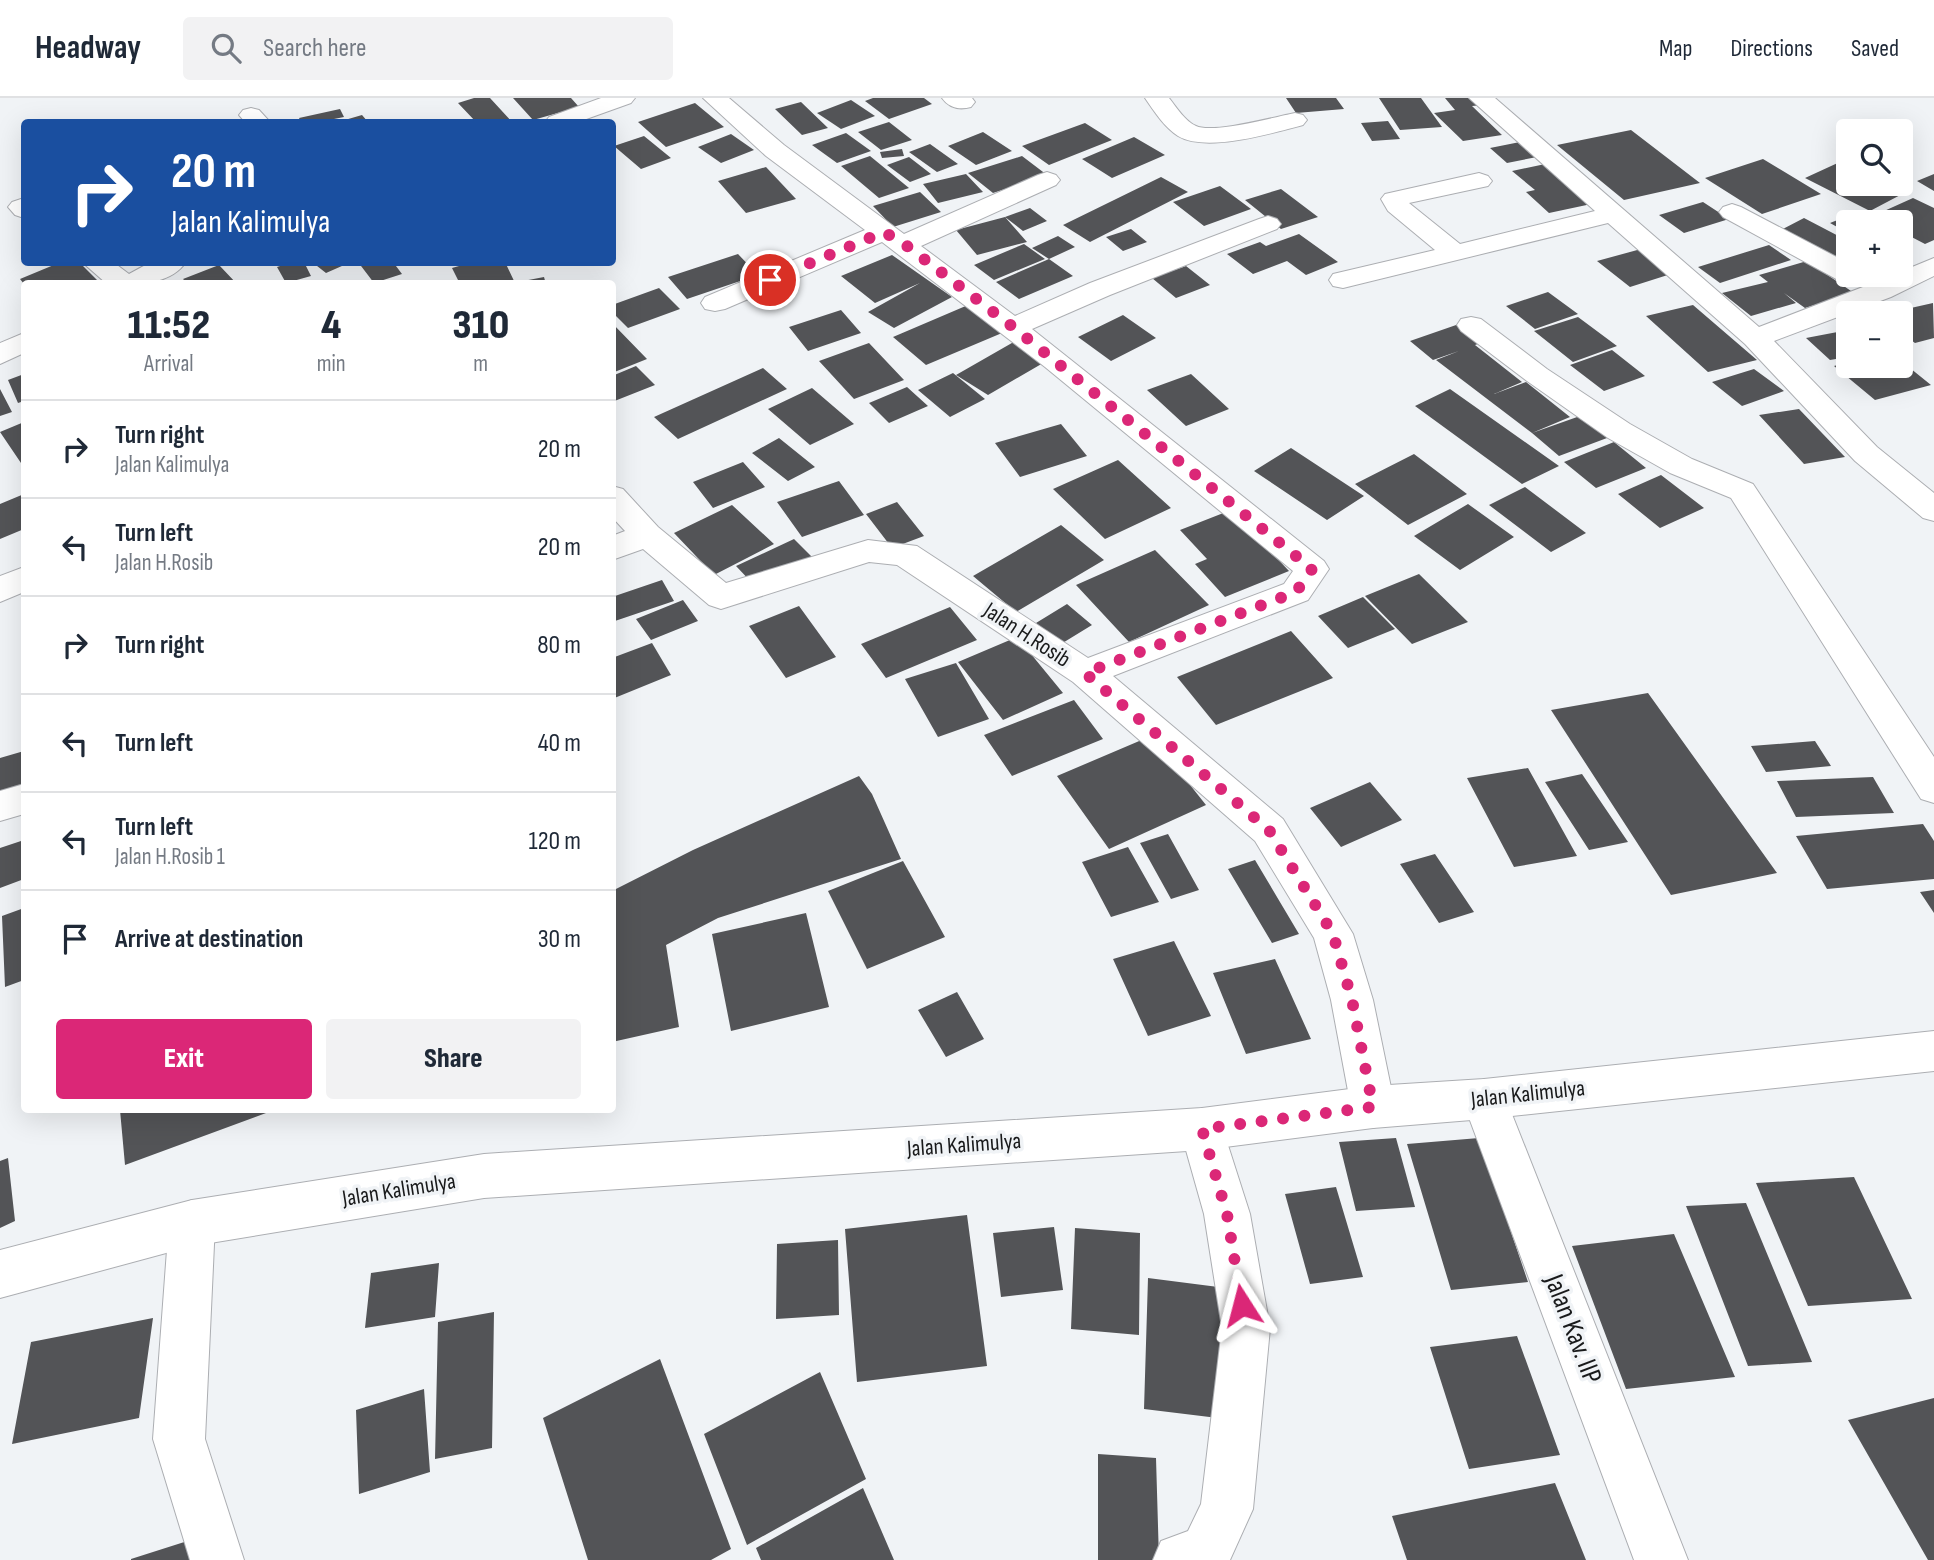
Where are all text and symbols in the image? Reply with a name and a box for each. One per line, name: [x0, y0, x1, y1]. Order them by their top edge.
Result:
search box: [183, 17, 673, 80]
text: Headway: [35, 28, 141, 68]
icon: search: [207, 29, 245, 67]
text: Search here: [263, 33, 366, 64]
text: Map: [1659, 34, 1692, 63]
text: Directions: [1730, 34, 1813, 63]
text: Saved: [1851, 34, 1899, 63]
map controls: [1836, 119, 1913, 378]
button: search: [1836, 119, 1913, 196]
text: 20 m: [171, 143, 256, 202]
icon: right: [56, 147, 147, 238]
text: Jalan Kalimulya: [171, 203, 330, 242]
button: +: [1836, 210, 1913, 287]
pin: [740, 250, 800, 310]
icon: arrive: [751, 261, 789, 299]
text: 11:52: [128, 300, 210, 351]
text: 4: [321, 300, 341, 351]
text: 310: [452, 300, 509, 351]
button: −: [1836, 301, 1913, 378]
text: Arrival: [144, 350, 194, 378]
text: min: [317, 350, 346, 378]
text: m: [473, 350, 488, 378]
text: Turn right: [115, 420, 204, 451]
icon: right: [56, 430, 94, 468]
text: 20 m: [538, 434, 581, 465]
text: Jalan Kalimulya: [115, 451, 229, 479]
text: Turn left: [115, 518, 193, 549]
icon: left: [56, 528, 94, 566]
text: 20 m: [538, 532, 581, 563]
text: Jalan H.Rosib: [115, 549, 213, 577]
street label: Jalan H.Rosib: [977, 596, 1076, 673]
icon: right: [56, 626, 94, 664]
text: Turn right: [115, 630, 204, 661]
text: 80 m: [537, 630, 581, 661]
icon: left: [56, 724, 94, 762]
text: Turn left: [115, 728, 193, 759]
text: 40 m: [538, 728, 581, 759]
text: Turn left: [115, 812, 193, 843]
icon: left: [56, 822, 94, 860]
text: 120 m: [528, 826, 581, 857]
text: Jalan H.Rosib 1: [115, 843, 225, 871]
icon: arrive: [56, 920, 94, 958]
text: Arrive at destination: [115, 924, 303, 955]
text: 30 m: [538, 924, 581, 955]
button: Exit: [56, 1019, 312, 1099]
button: Share: [326, 1019, 581, 1099]
street label: Jalan Kalimulya: [1469, 1074, 1586, 1114]
street label: Jalan Kalimulya: [905, 1127, 1022, 1163]
street label: Jalan Kalimulya: [339, 1167, 458, 1213]
position arrow: [1205, 1268, 1279, 1342]
street label: Jalan Kav. IIP: [1537, 1269, 1609, 1388]

